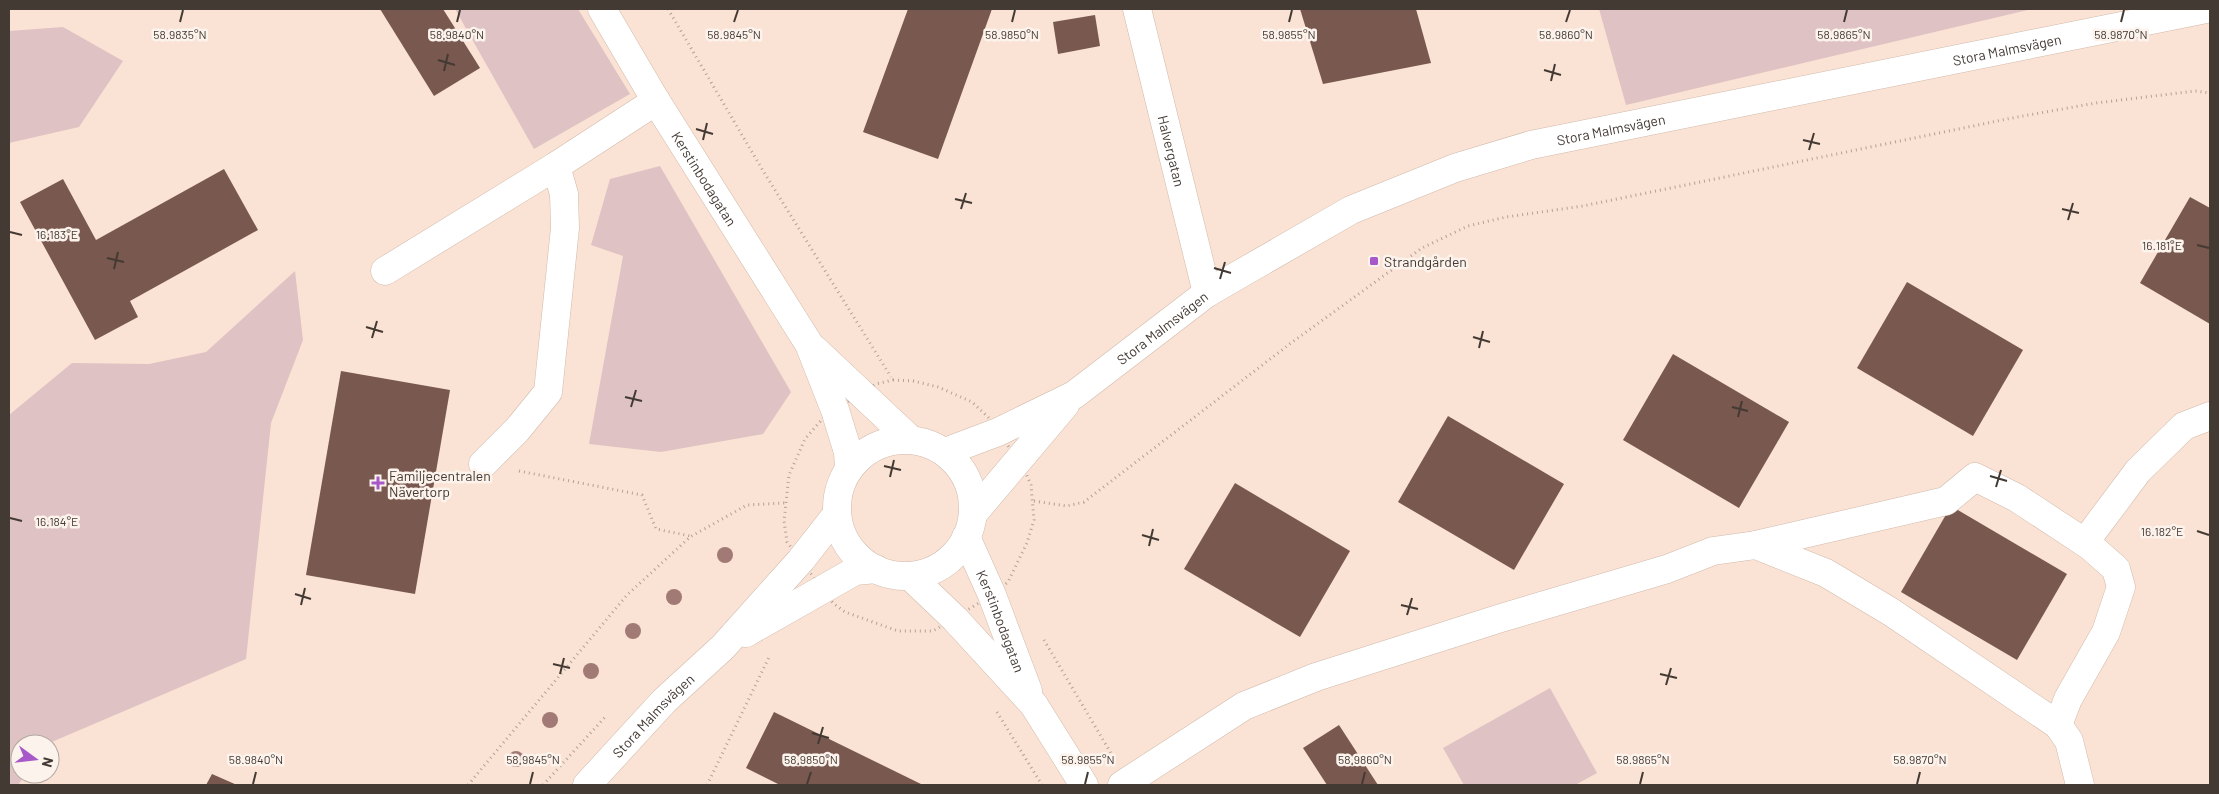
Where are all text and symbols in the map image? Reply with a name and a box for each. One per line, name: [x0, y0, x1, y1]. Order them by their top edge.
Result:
text: 58.9835°N: [153, 27, 207, 41]
text: 58.9840°N: [430, 27, 484, 41]
text: 58.9845°N: [707, 27, 761, 41]
text: 58.9850°N: [985, 27, 1039, 41]
text: 58.9855°N: [1262, 27, 1316, 41]
text: 58.9860°N: [1539, 27, 1593, 41]
text: 58.9865°N: [1817, 27, 1871, 41]
text: 58.9870°N: [2094, 27, 2148, 41]
street label: Stora Malmsvägen: [1951, 30, 2063, 68]
street label: Stora Malmsvägen: [1555, 110, 1667, 148]
street label: Halvergatan: [1155, 113, 1189, 188]
street label: Kerstinbodagatan: [669, 128, 741, 229]
text: 16.183°E: [36, 227, 78, 241]
text: 16.181°E: [2142, 238, 2182, 252]
place label: Strandgården: [1384, 253, 1467, 270]
marker: Strandgården: [1368, 255, 1380, 267]
street label: Stora Malmsvägen: [1113, 287, 1211, 368]
place label: Familjecentralen Nävertorp: [389, 467, 491, 500]
marker: Familjecentralen Nävertorp: [371, 476, 385, 490]
text: 16.184°E: [36, 514, 78, 528]
text: 16.182°E: [2141, 524, 2183, 538]
street label: Kerstinbodagatan: [973, 567, 1029, 674]
street label: Stora Malmsvägen: [608, 670, 697, 761]
north arrow: [10, 734, 60, 784]
text: 58.9840°N: [229, 752, 283, 766]
text: 58.9845°N: [506, 752, 560, 766]
text: 58.9850°N: [784, 752, 838, 766]
text: 58.9855°N: [1061, 752, 1115, 766]
text: 58.9860°N: [1338, 752, 1392, 766]
text: 58.9865°N: [1616, 752, 1670, 766]
text: 58.9870°N: [1893, 752, 1947, 766]
text: N: [39, 756, 57, 769]

